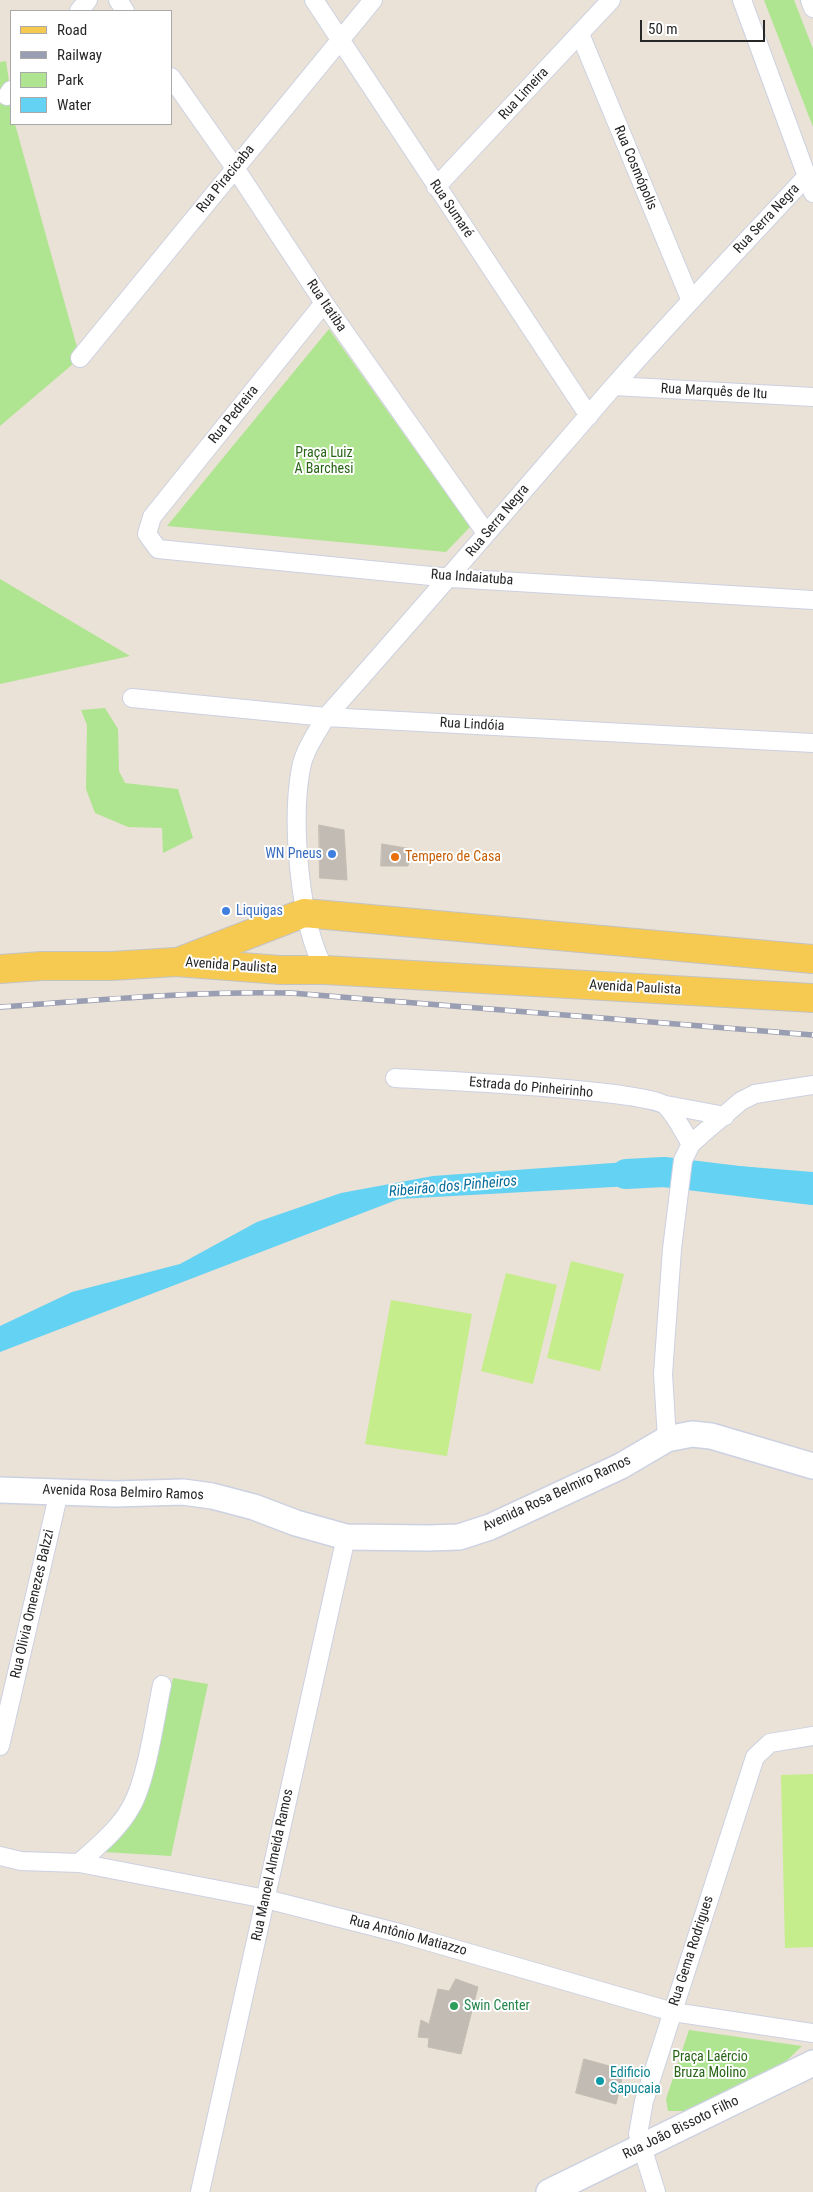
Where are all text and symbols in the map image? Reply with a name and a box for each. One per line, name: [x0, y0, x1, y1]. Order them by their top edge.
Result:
legend: [10, 10, 172, 125]
scale bar: [643, 10, 768, 42]
text: 50 m: [648, 20, 678, 38]
text: Road: [57, 21, 87, 39]
text: Railway: [57, 46, 102, 64]
street label: Rua Limeira: [496, 65, 552, 123]
text: Park: [57, 71, 84, 89]
text: Water: [57, 96, 91, 114]
street label: Rua Cosmópolis: [610, 123, 660, 213]
street label: Rua Piracicaba: [194, 142, 258, 216]
street label: Rua Sumaré: [426, 177, 476, 241]
street label: Rua Serra Negra: [731, 181, 803, 257]
street label: Rua Itatiba: [302, 277, 350, 335]
street label: Rua Marquês de Itu: [660, 381, 768, 403]
street label: Rua Pedreira: [205, 383, 263, 447]
park label: Praça Luiz A Barchesi: [294, 445, 354, 478]
street label: Rua Serra Negra: [463, 482, 533, 560]
street label: Rua Indaiatuba: [430, 567, 514, 589]
street label: Rua Lindóia: [439, 715, 505, 735]
place label: WN Pneus: [265, 846, 322, 862]
marker: WN Pneus: [326, 848, 338, 860]
place label: Tempero de Casa: [405, 849, 501, 865]
marker: Tempero de Casa: [389, 851, 401, 863]
place label: Liquigas: [236, 903, 283, 919]
marker: Liquigas: [220, 905, 232, 917]
street label: Avenida Paulista: [185, 954, 277, 978]
street label: Avenida Paulista: [589, 977, 681, 999]
street label: Estrada do Pinheirinho: [468, 1074, 594, 1102]
water label: Ribeirão dos Pinheiros: [388, 1172, 518, 1202]
street label: Avenida Rosa Belmiro Ramos: [480, 1452, 634, 1536]
street label: Avenida Rosa Belmiro Ramos: [42, 1482, 204, 1504]
street label: Rua Olivia Omenezes Balzzi: [8, 1528, 58, 1680]
street label: Rua Manoel Almeida Ramos: [249, 1788, 297, 1942]
street label: Rua Gema Rodrigues: [666, 1894, 718, 2008]
street label: Rua Antônio Matiazzo: [347, 1912, 469, 1960]
place label: Swin Center: [464, 1998, 530, 2014]
marker: Swin Center: [448, 2000, 460, 2012]
park label: Praça Laércio Bruza Molino: [672, 2049, 748, 2082]
place label: Edificio Sapucaia: [610, 2065, 661, 2098]
marker: Edificio Sapucaia: [594, 2075, 606, 2087]
street label: Rua João Bissoto Filho: [620, 2093, 742, 2163]

